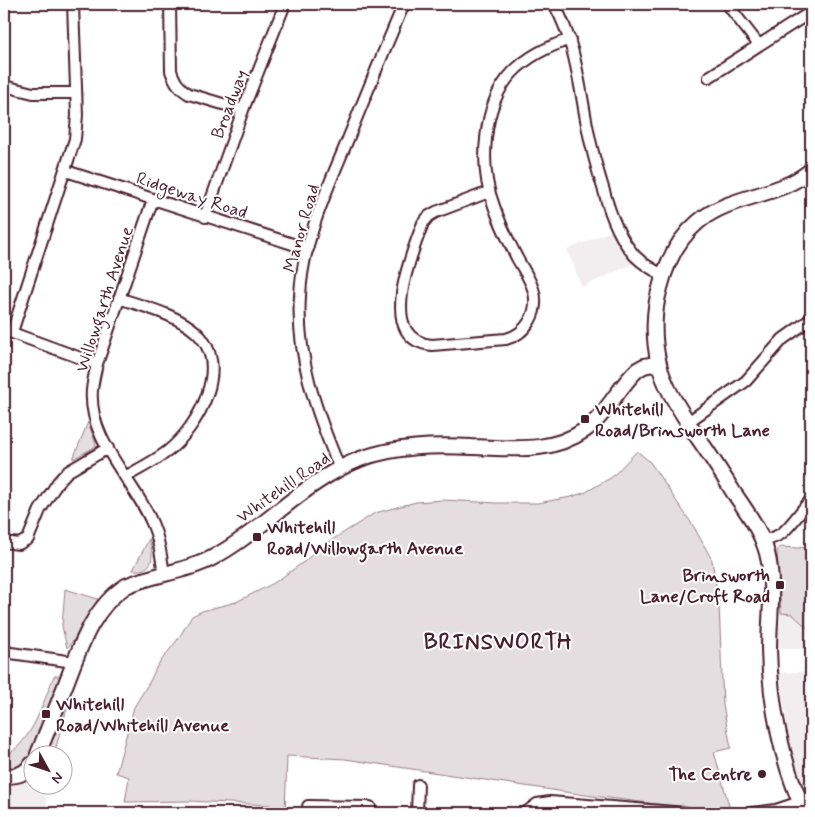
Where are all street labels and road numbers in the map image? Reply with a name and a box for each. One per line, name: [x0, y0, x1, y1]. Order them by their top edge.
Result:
street label: Broadway: [206, 66, 254, 142]
street label: Ridgeway Road: [133, 167, 250, 226]
street label: Manor Road: [278, 181, 326, 275]
street label: Willowgarth Avenue: [70, 223, 142, 376]
street label: Whitehill Road: [232, 447, 335, 529]

